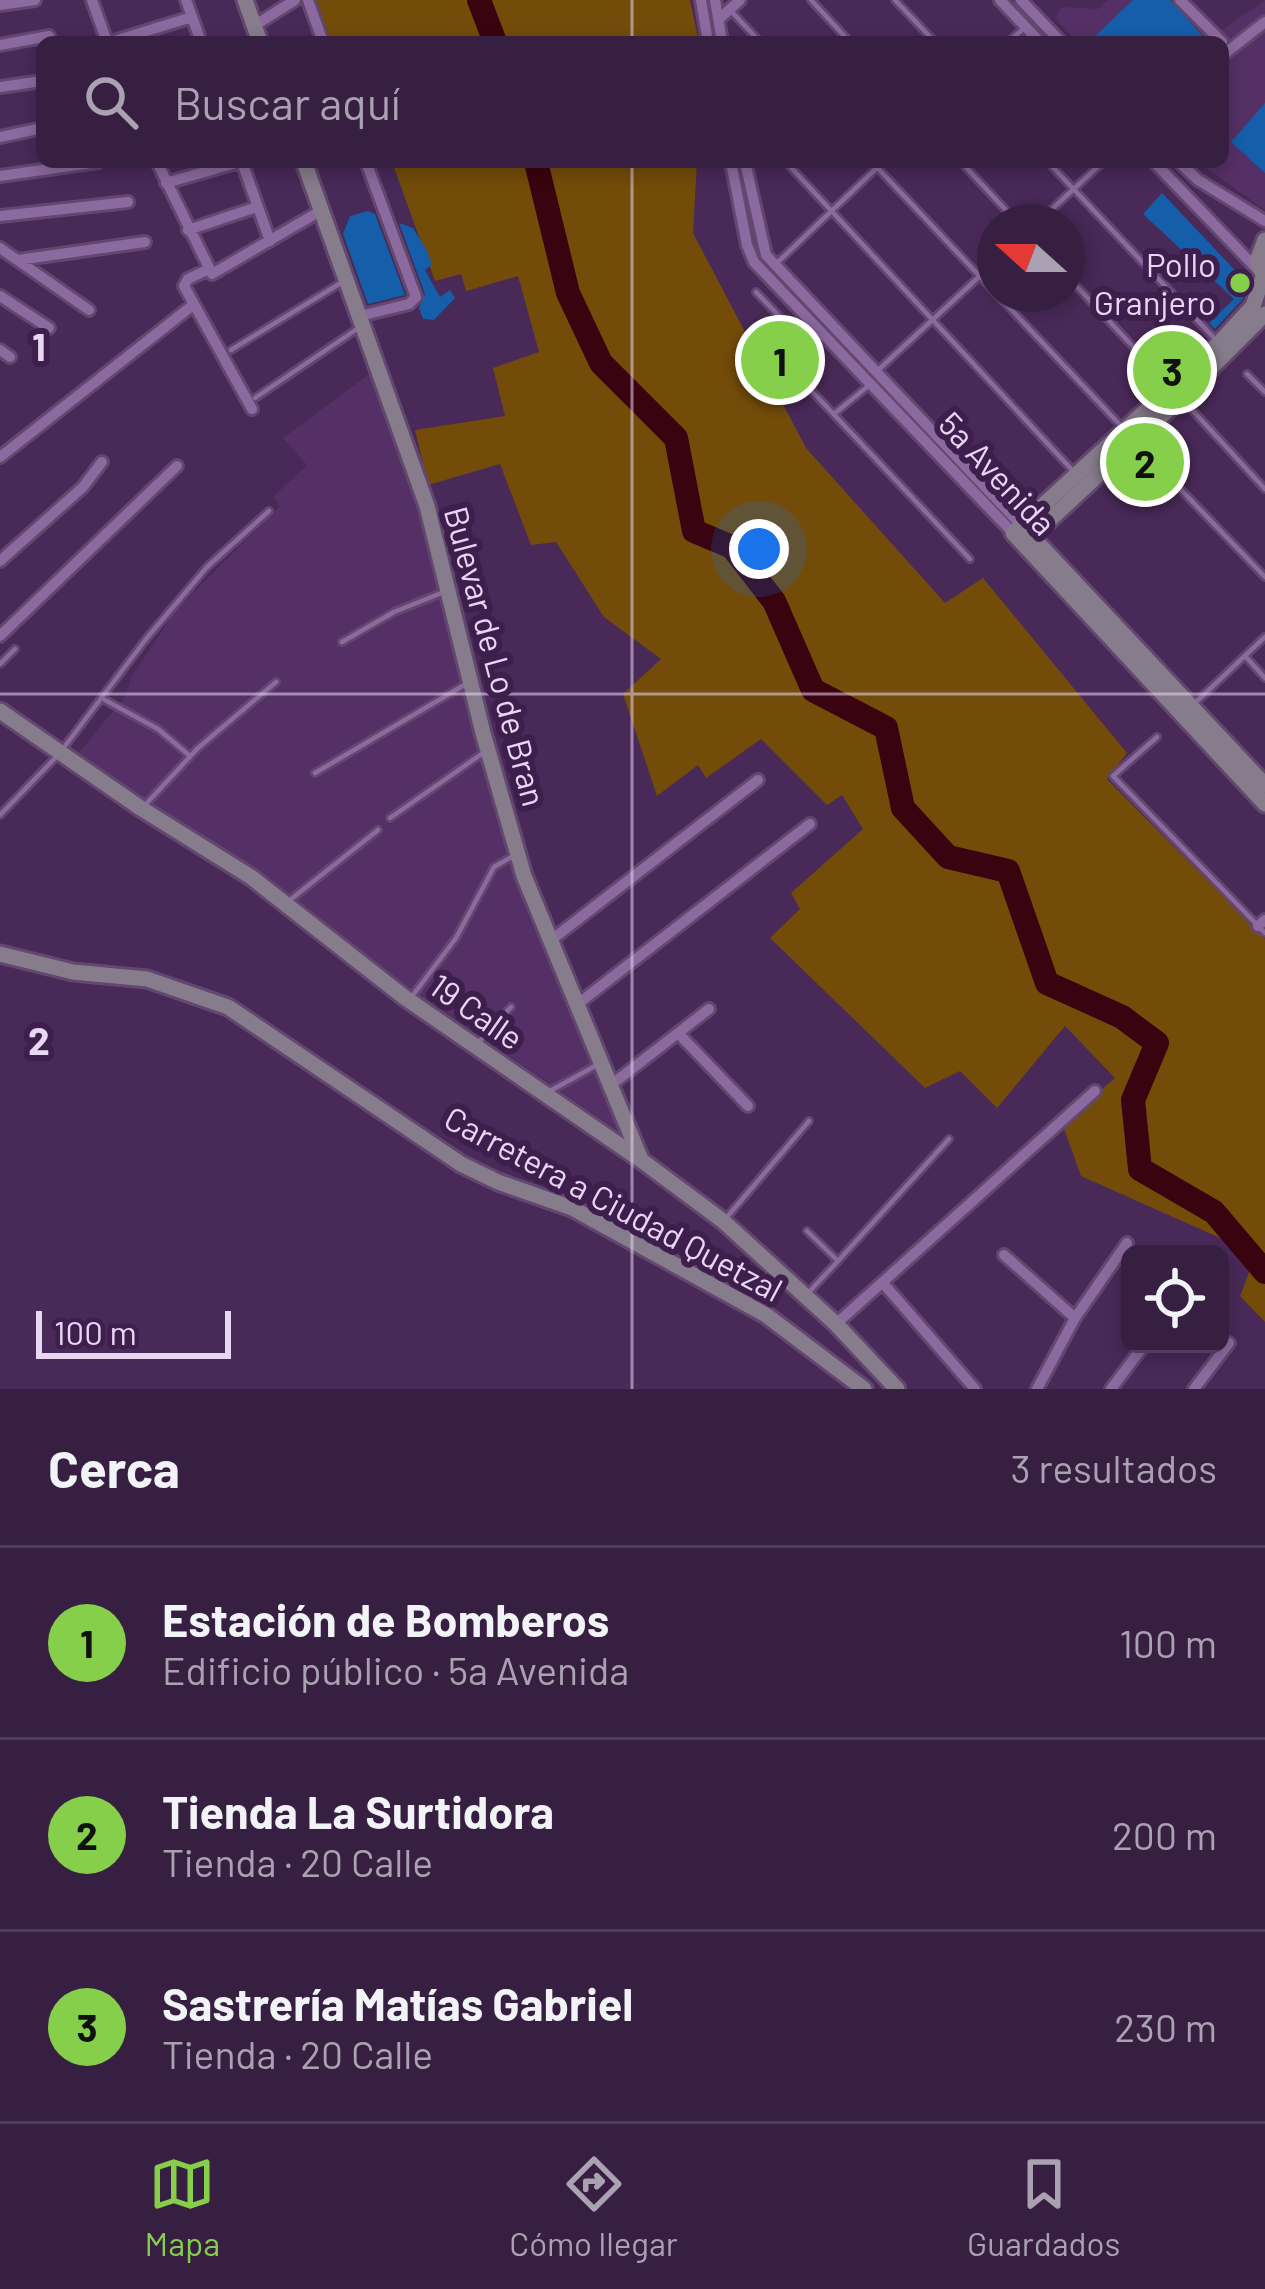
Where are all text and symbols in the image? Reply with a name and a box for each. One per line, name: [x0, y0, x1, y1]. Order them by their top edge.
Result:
search box: [36, 36, 1229, 168]
icon: search: [78, 69, 144, 135]
text: Buscar aquí: [174, 75, 401, 129]
north arrow: [977, 204, 1085, 312]
place label: Pollo Granjero: [1094, 244, 1216, 322]
marker: Pollo Granjero: [1227, 270, 1253, 296]
pin: 1: [741, 315, 819, 405]
text: 1: [32, 322, 46, 369]
pin: 3: [1133, 325, 1211, 415]
street label: 5a Avenida: [931, 403, 1065, 543]
pin: 2: [1106, 417, 1184, 507]
street label: Bulevar de Lo de Bran: [437, 502, 555, 810]
your location: [729, 519, 789, 579]
street label: 19 Calle: [423, 965, 531, 1057]
text: 2: [28, 1016, 50, 1063]
street label: Carretera a Ciudad Quetzal: [438, 1097, 790, 1309]
map controls: [1121, 1245, 1229, 1353]
button: locate: [1121, 1245, 1229, 1353]
scale bar: [36, 1305, 231, 1358]
text: 100 m: [54, 1312, 137, 1352]
text: Cerca: [48, 1437, 180, 1498]
text: 3 resultados: [1011, 1444, 1217, 1491]
text: Estación de Bomberos: [162, 1592, 609, 1646]
text: 1: [80, 1619, 94, 1666]
text: 100 m: [1119, 1619, 1217, 1666]
text: Edificio público · 5a Avenida: [162, 1646, 629, 1693]
text: Tienda La Surtidora: [162, 1784, 554, 1838]
text: 2: [76, 1811, 98, 1858]
text: 200 m: [1112, 1811, 1217, 1858]
text: Tienda · 20 Calle: [162, 1838, 433, 1885]
text: Sastrería Matías Gabriel: [162, 1976, 633, 2030]
text: 3: [76, 2003, 98, 2050]
text: 230 m: [1114, 2003, 1217, 2050]
text: Tienda · 20 Calle: [162, 2030, 433, 2077]
tab: Mapa: [145, 2151, 220, 2263]
tab: Cómo llegar: [509, 2151, 678, 2263]
tab: Guardados: [967, 2151, 1120, 2263]

